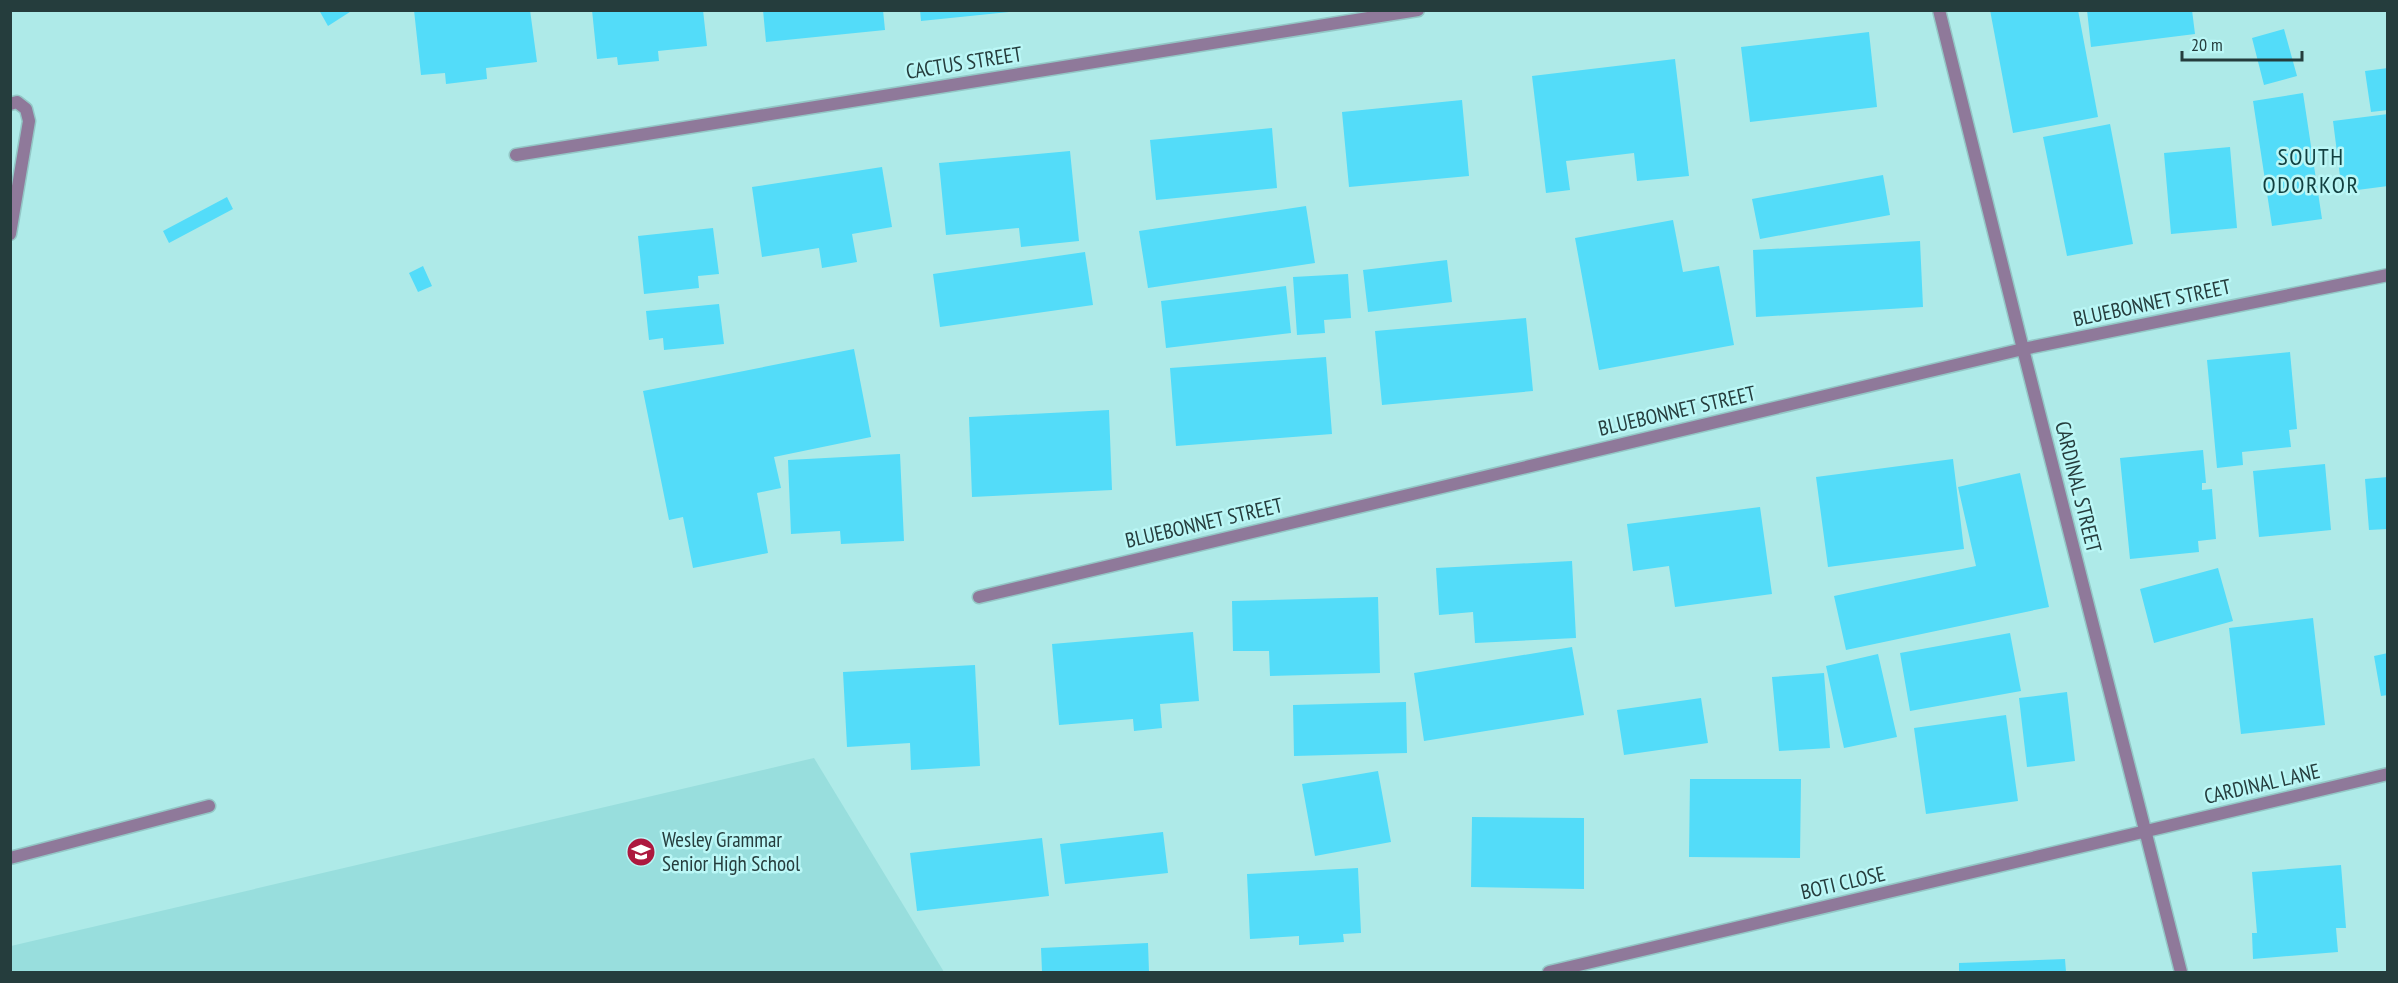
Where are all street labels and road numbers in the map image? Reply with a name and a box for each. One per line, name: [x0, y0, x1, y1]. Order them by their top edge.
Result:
street label: CACTUS STREET: [904, 40, 1025, 85]
street label: BLUEBONNET STREET: [2071, 272, 2234, 332]
street label: BLUEBONNET STREET: [1596, 379, 1759, 442]
street label: CARDINAL STREET: [2049, 418, 2108, 556]
street label: BLUEBONNET STREET: [1123, 491, 1286, 554]
street label: CARDINAL LANE: [2201, 757, 2322, 810]
street label: BOTI CLOSE: [1798, 860, 1888, 905]

